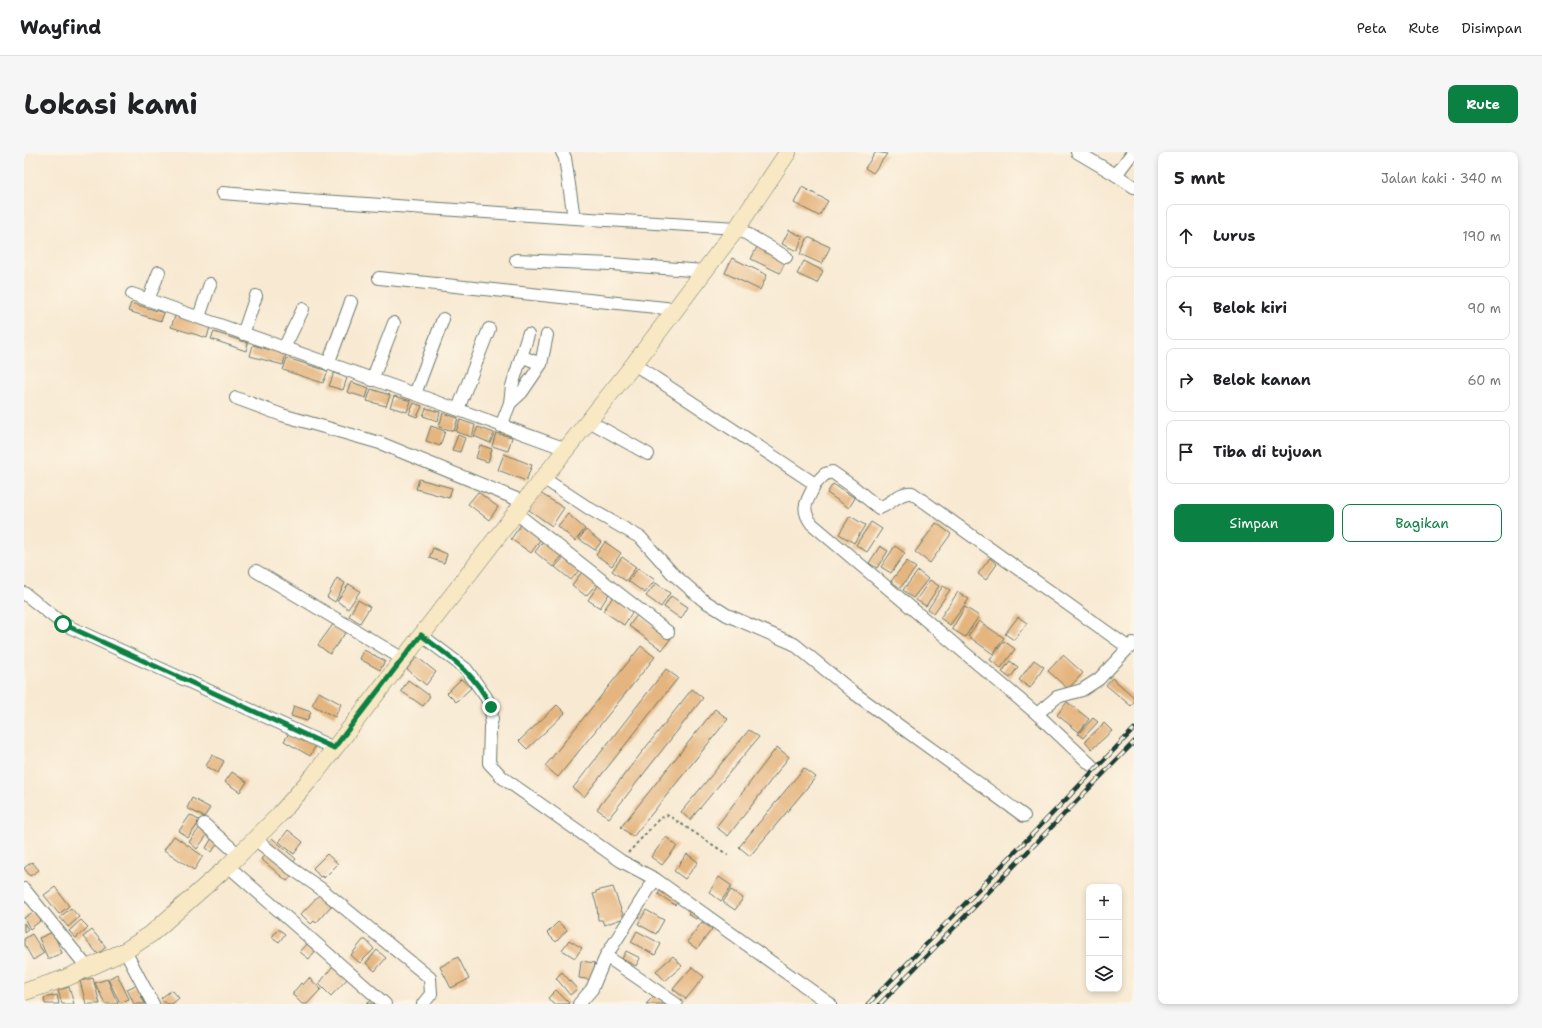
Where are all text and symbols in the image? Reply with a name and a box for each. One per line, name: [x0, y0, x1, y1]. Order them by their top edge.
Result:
text: Wayfind: [20, 15, 101, 40]
text: Peta: [1357, 19, 1386, 37]
text: Rute: [1408, 19, 1439, 37]
text: Disimpan: [1461, 19, 1522, 37]
text: Lokasi kami: [24, 85, 198, 123]
button: Rute: [1448, 85, 1518, 123]
text: 5 mnt: [1174, 167, 1225, 189]
text: Jalan kaki · 340 m: [1381, 170, 1502, 187]
icon: ahead: [1175, 225, 1197, 247]
text: Lurus: [1213, 226, 1255, 246]
text: 190 m: [1462, 228, 1501, 245]
icon: left: [1175, 297, 1197, 319]
text: Belok kiri: [1213, 298, 1287, 318]
text: 90 m: [1467, 300, 1501, 317]
icon: right: [1175, 369, 1197, 391]
text: Belok kanan: [1213, 370, 1311, 390]
text: 60 m: [1468, 372, 1501, 389]
icon: arrive: [1175, 441, 1197, 463]
text: Tiba di tujuan: [1213, 442, 1322, 462]
button: Simpan: [1174, 504, 1334, 542]
button: Bagikan: [1342, 504, 1502, 542]
route start: [54, 615, 72, 633]
route end: [482, 698, 500, 716]
map controls: [1086, 884, 1122, 992]
button: +: [1086, 884, 1122, 920]
button: −: [1086, 920, 1122, 956]
button: layers: [1086, 956, 1122, 992]

